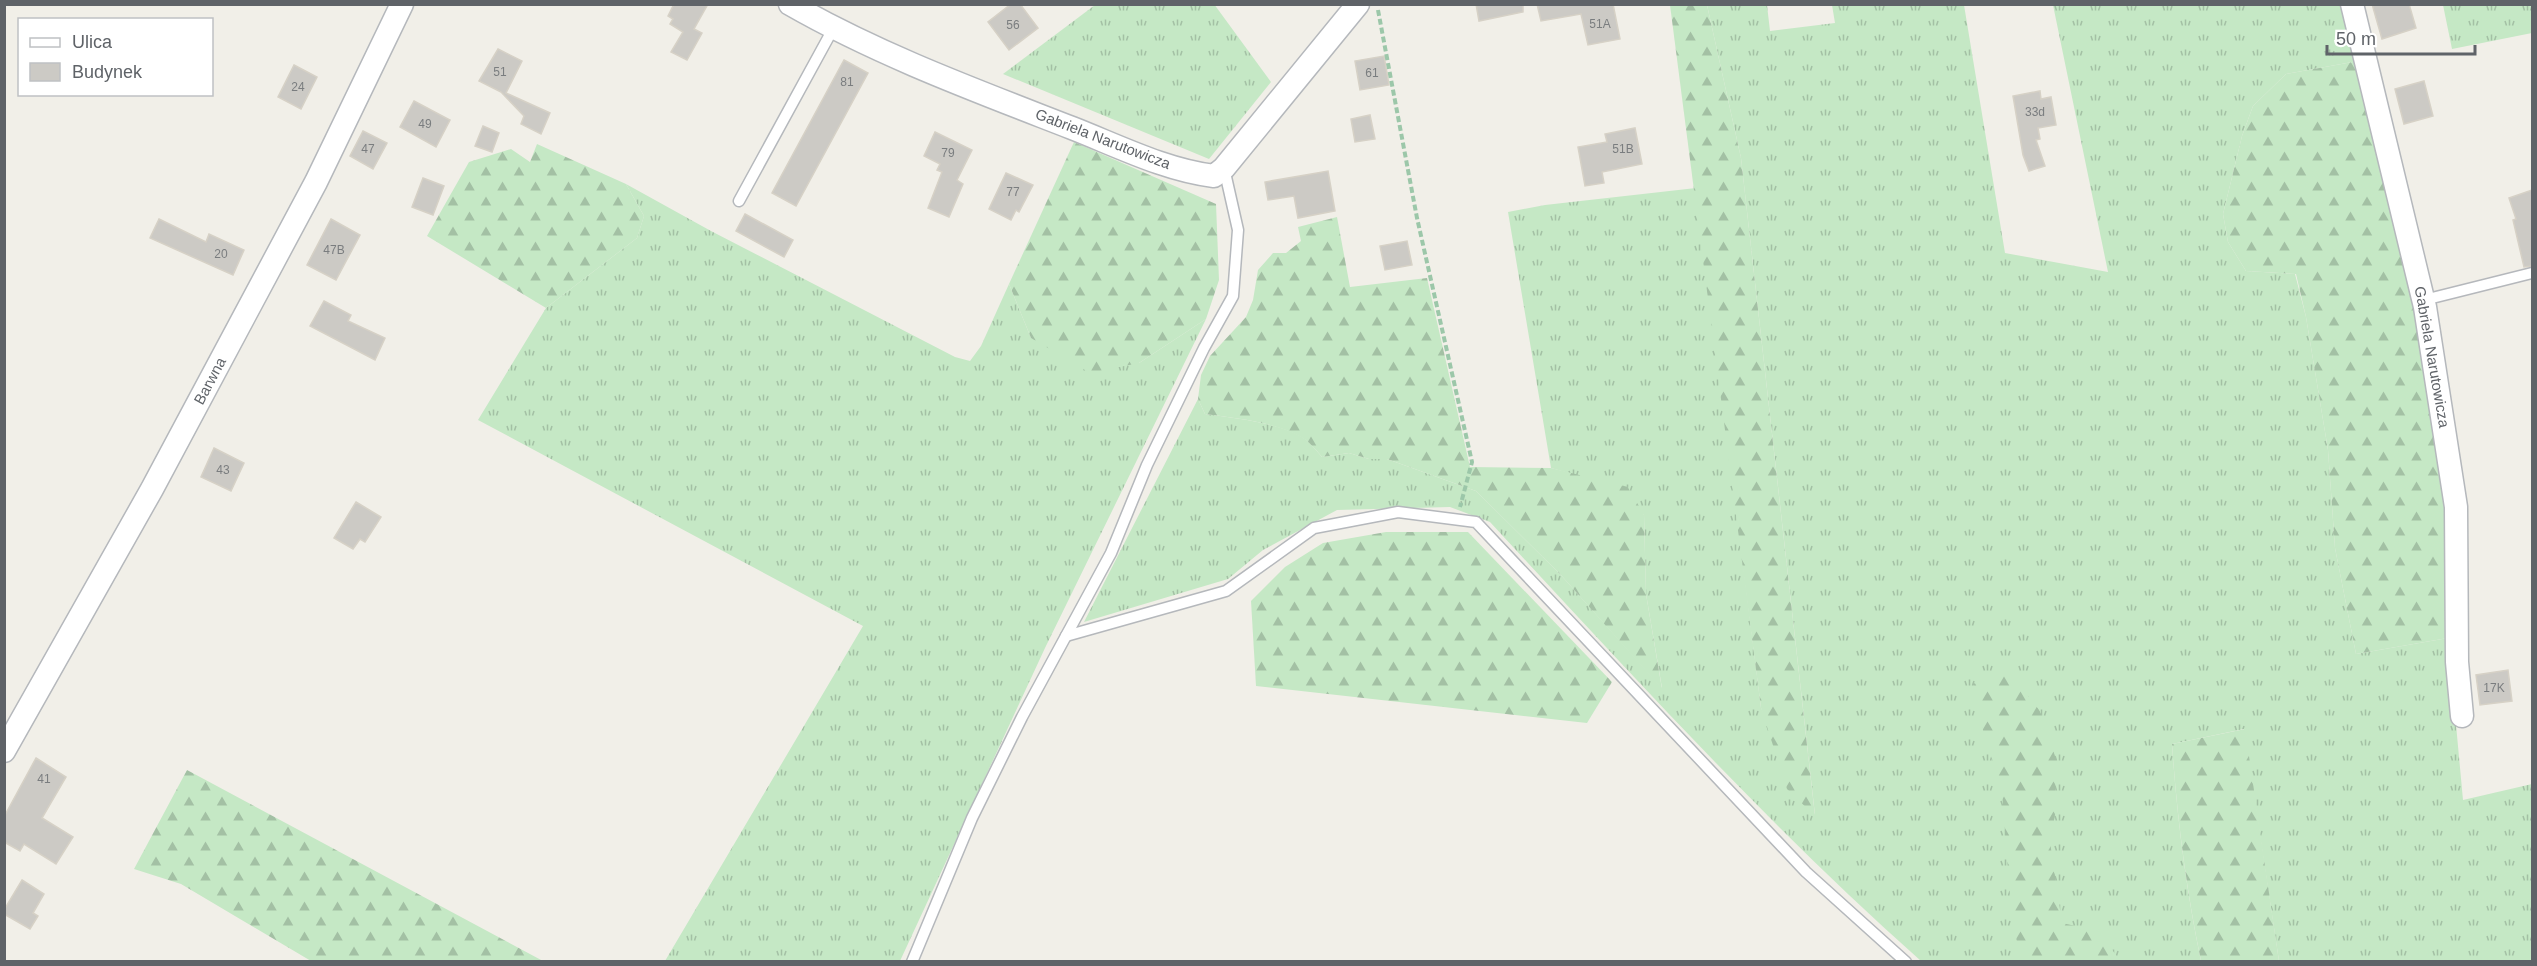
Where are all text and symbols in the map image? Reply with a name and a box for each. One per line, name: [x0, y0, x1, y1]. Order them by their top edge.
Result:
house number: 51A: [1589, 17, 1611, 31]
legend: [18, 18, 213, 96]
house number: 56: [1006, 18, 1020, 32]
scale bar: [2327, 18, 2476, 56]
text: 50 m: [2336, 29, 2376, 49]
text: Ulica: [72, 32, 113, 52]
text: Budynek: [72, 62, 143, 82]
house number: 51: [493, 65, 507, 79]
house number: 61: [1365, 66, 1379, 80]
house number: 81: [840, 75, 854, 89]
house number: 24: [291, 80, 305, 94]
street label: Gabriela Narutowicza: [1033, 105, 1174, 172]
house number: 33d: [2025, 105, 2045, 119]
house number: 49: [418, 117, 432, 131]
house number: 47: [361, 142, 375, 156]
house number: 51B: [1612, 142, 1634, 156]
house number: 79: [941, 146, 955, 160]
house number: 77: [1006, 185, 1020, 199]
house number: 47B: [323, 243, 345, 257]
house number: 20: [214, 247, 228, 261]
street label: Gabriela Narutowicza: [2412, 285, 2453, 430]
street label: Barwna: [190, 354, 229, 407]
house number: 43: [216, 463, 230, 477]
house number: 17K: [2483, 681, 2505, 695]
house number: 41: [37, 772, 51, 786]

